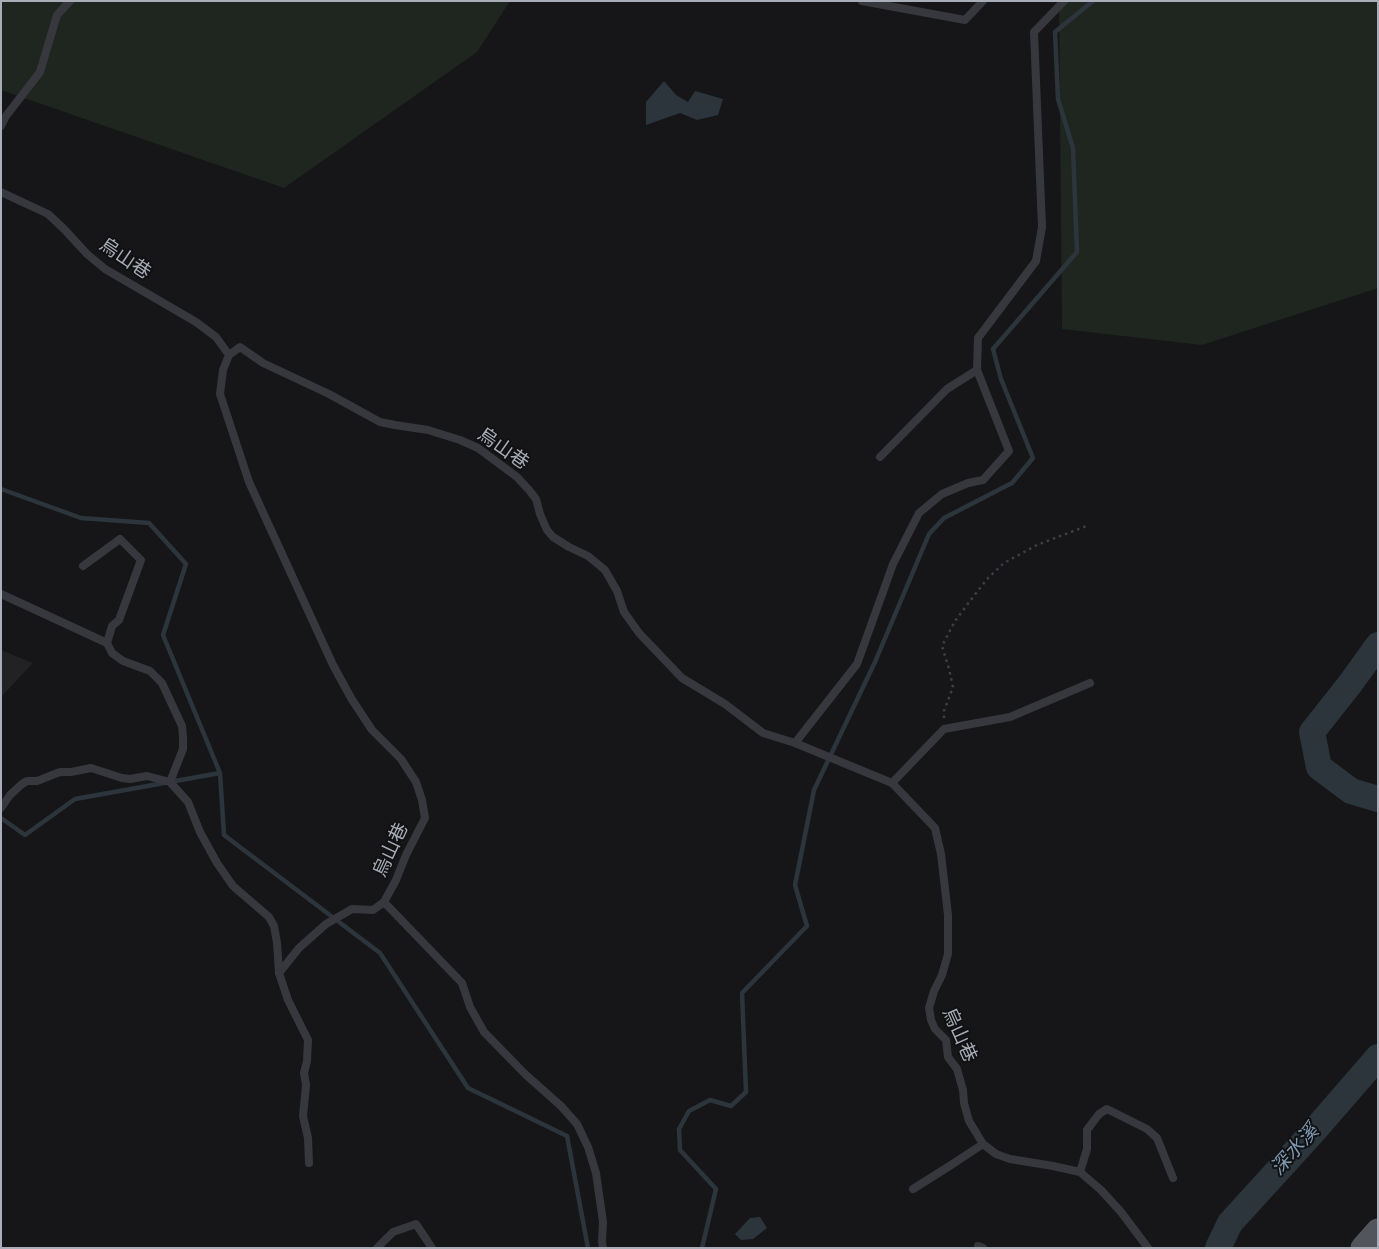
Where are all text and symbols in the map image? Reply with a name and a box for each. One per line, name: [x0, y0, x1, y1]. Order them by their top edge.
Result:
street label: 烏山巷: [95, 234, 155, 284]
street label: 烏山巷: [473, 423, 533, 475]
street label: 烏山巷: [369, 819, 413, 881]
street label: 烏山巷: [937, 1004, 981, 1066]
water label: 深水溪: [1266, 1120, 1324, 1180]

